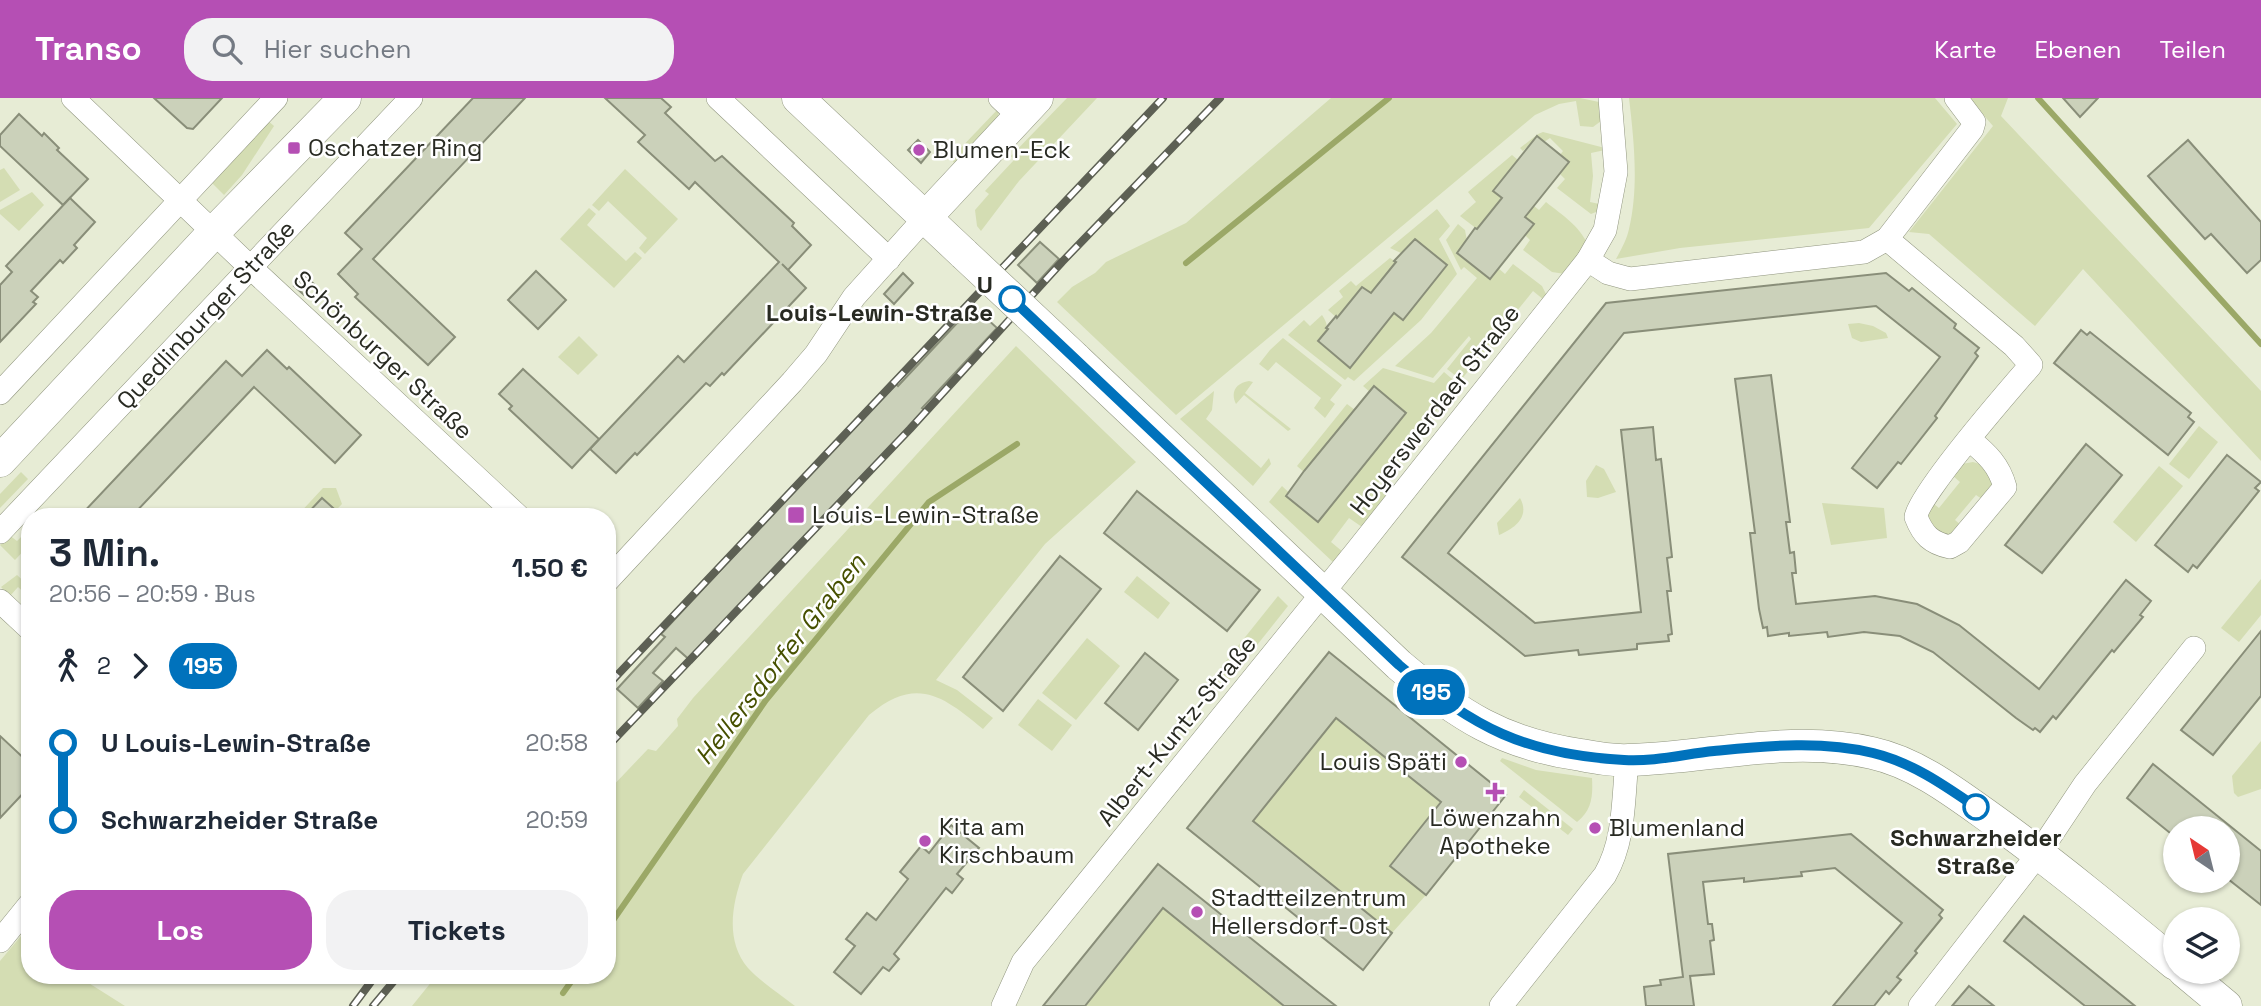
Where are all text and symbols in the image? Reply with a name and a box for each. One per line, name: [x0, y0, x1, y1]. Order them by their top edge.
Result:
search box: [184, 18, 674, 81]
text: Transo: [35, 28, 142, 70]
icon: search: [208, 30, 246, 68]
text: Hier suchen: [264, 32, 411, 66]
text: Karte: [1934, 34, 1997, 65]
text: Ebenen: [2035, 34, 2121, 65]
text: Teilen: [2159, 34, 2226, 65]
place label: Oschatzer Ring: [308, 132, 482, 163]
place label: Blumen-Eck: [933, 134, 1071, 165]
marker: Oschatzer Ring: [286, 140, 302, 156]
marker: Blumen-Eck: [911, 142, 927, 158]
street label: Quedlinburger Straße: [110, 213, 302, 416]
street label: Schönburger Straße: [287, 263, 480, 446]
place label: U Louis-Lewin-Straße: [766, 269, 993, 328]
marker: U Louis-Lewin-Straße: [999, 286, 1025, 312]
street label: Hoyerswerdaer Straße: [1343, 298, 1526, 521]
place label: Louis-Lewin-Straße: [812, 499, 1039, 530]
marker: Louis-Lewin-Straße: [786, 505, 806, 525]
text: 3 Min.: [49, 529, 160, 577]
water label: Hellersdorfer Graben: [687, 546, 874, 771]
text: 1.50 €: [512, 551, 588, 585]
text: 20:56 – 20:59 · Bus: [49, 579, 256, 609]
street label: Albert-Kuntz-Straße: [1090, 629, 1263, 832]
icon: walk: [49, 647, 87, 685]
icon: forward: [121, 647, 159, 685]
text: 195: [183, 650, 223, 681]
text: 2: [97, 651, 111, 681]
line badge: 195: [1391, 669, 1471, 715]
text: 195: [1411, 676, 1451, 707]
text: U Louis-Lewin-Straße: [101, 726, 371, 760]
text: 20:58: [525, 728, 588, 758]
place label: Louis Späti: [1320, 746, 1447, 777]
marker: Louis Späti: [1453, 754, 1469, 770]
marker: Löwenzahn Apotheke: [1487, 784, 1503, 800]
marker: Schwarzheider Straße: [1963, 794, 1989, 820]
place label: Löwenzahn Apotheke: [1429, 802, 1561, 861]
text: Schwarzheider Straße: [101, 803, 378, 837]
text: 20:59: [526, 805, 588, 835]
place label: Kita am Kirschbaum: [939, 811, 1074, 870]
place label: Blumenland: [1609, 812, 1745, 843]
north arrow: [2163, 816, 2240, 892]
map controls: [2163, 816, 2240, 984]
marker: Blumenland: [1587, 820, 1603, 836]
place label: Schwarzheider Straße: [1890, 822, 2062, 881]
marker: Kita am Kirschbaum: [917, 833, 933, 849]
place label: Stadtteilzentrum Hellersdorf-Ost: [1211, 882, 1406, 941]
button: Los: [49, 890, 312, 970]
button: Tickets: [326, 890, 588, 970]
marker: Stadtteilzentrum Hellersdorf-Ost: [1189, 904, 1205, 920]
button: layers: [2163, 907, 2240, 984]

